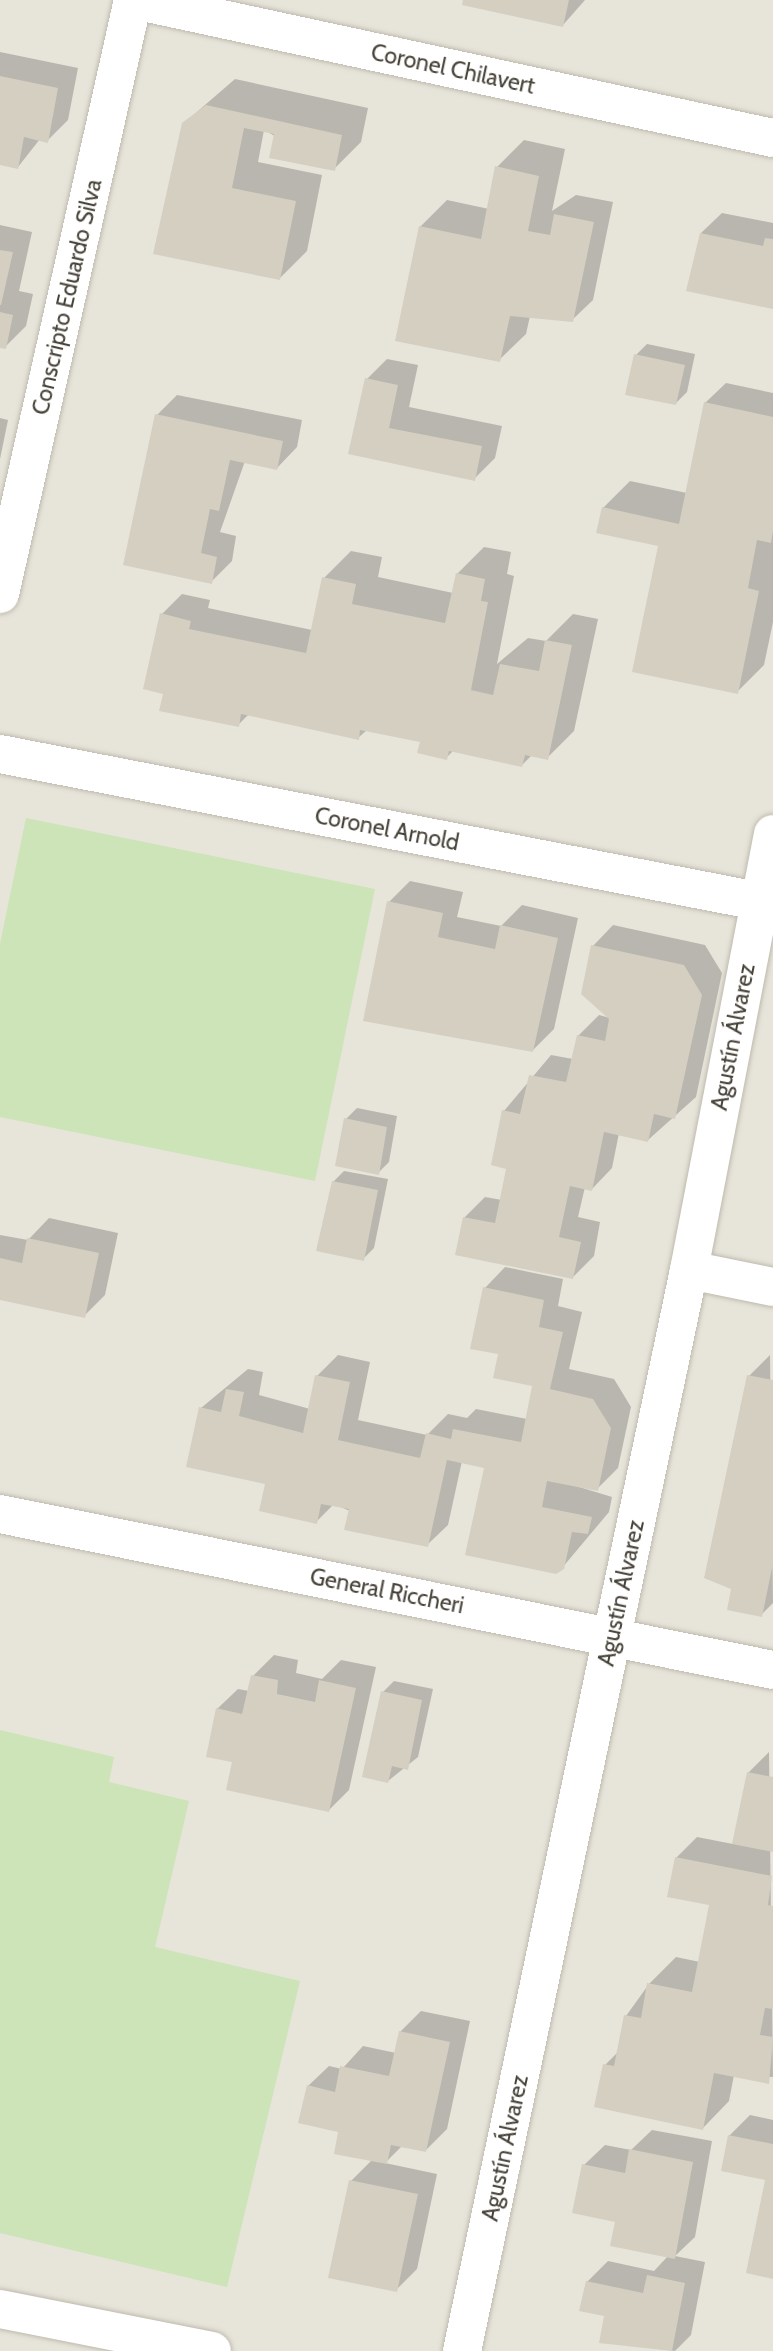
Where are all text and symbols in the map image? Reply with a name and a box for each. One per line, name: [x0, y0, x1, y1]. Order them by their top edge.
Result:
street label: Coronel Chilavert: [369, 38, 537, 100]
street label: Conscripto Eduardo Silva: [26, 176, 108, 418]
street label: Coronel Arnold: [313, 801, 461, 857]
street label: Agustín Álvarez: [705, 961, 761, 1113]
street label: Agustín Álvarez: [592, 1517, 650, 1669]
street label: General Riccheri: [308, 1563, 466, 1619]
street label: Agustín Álvarez: [476, 2072, 534, 2224]

